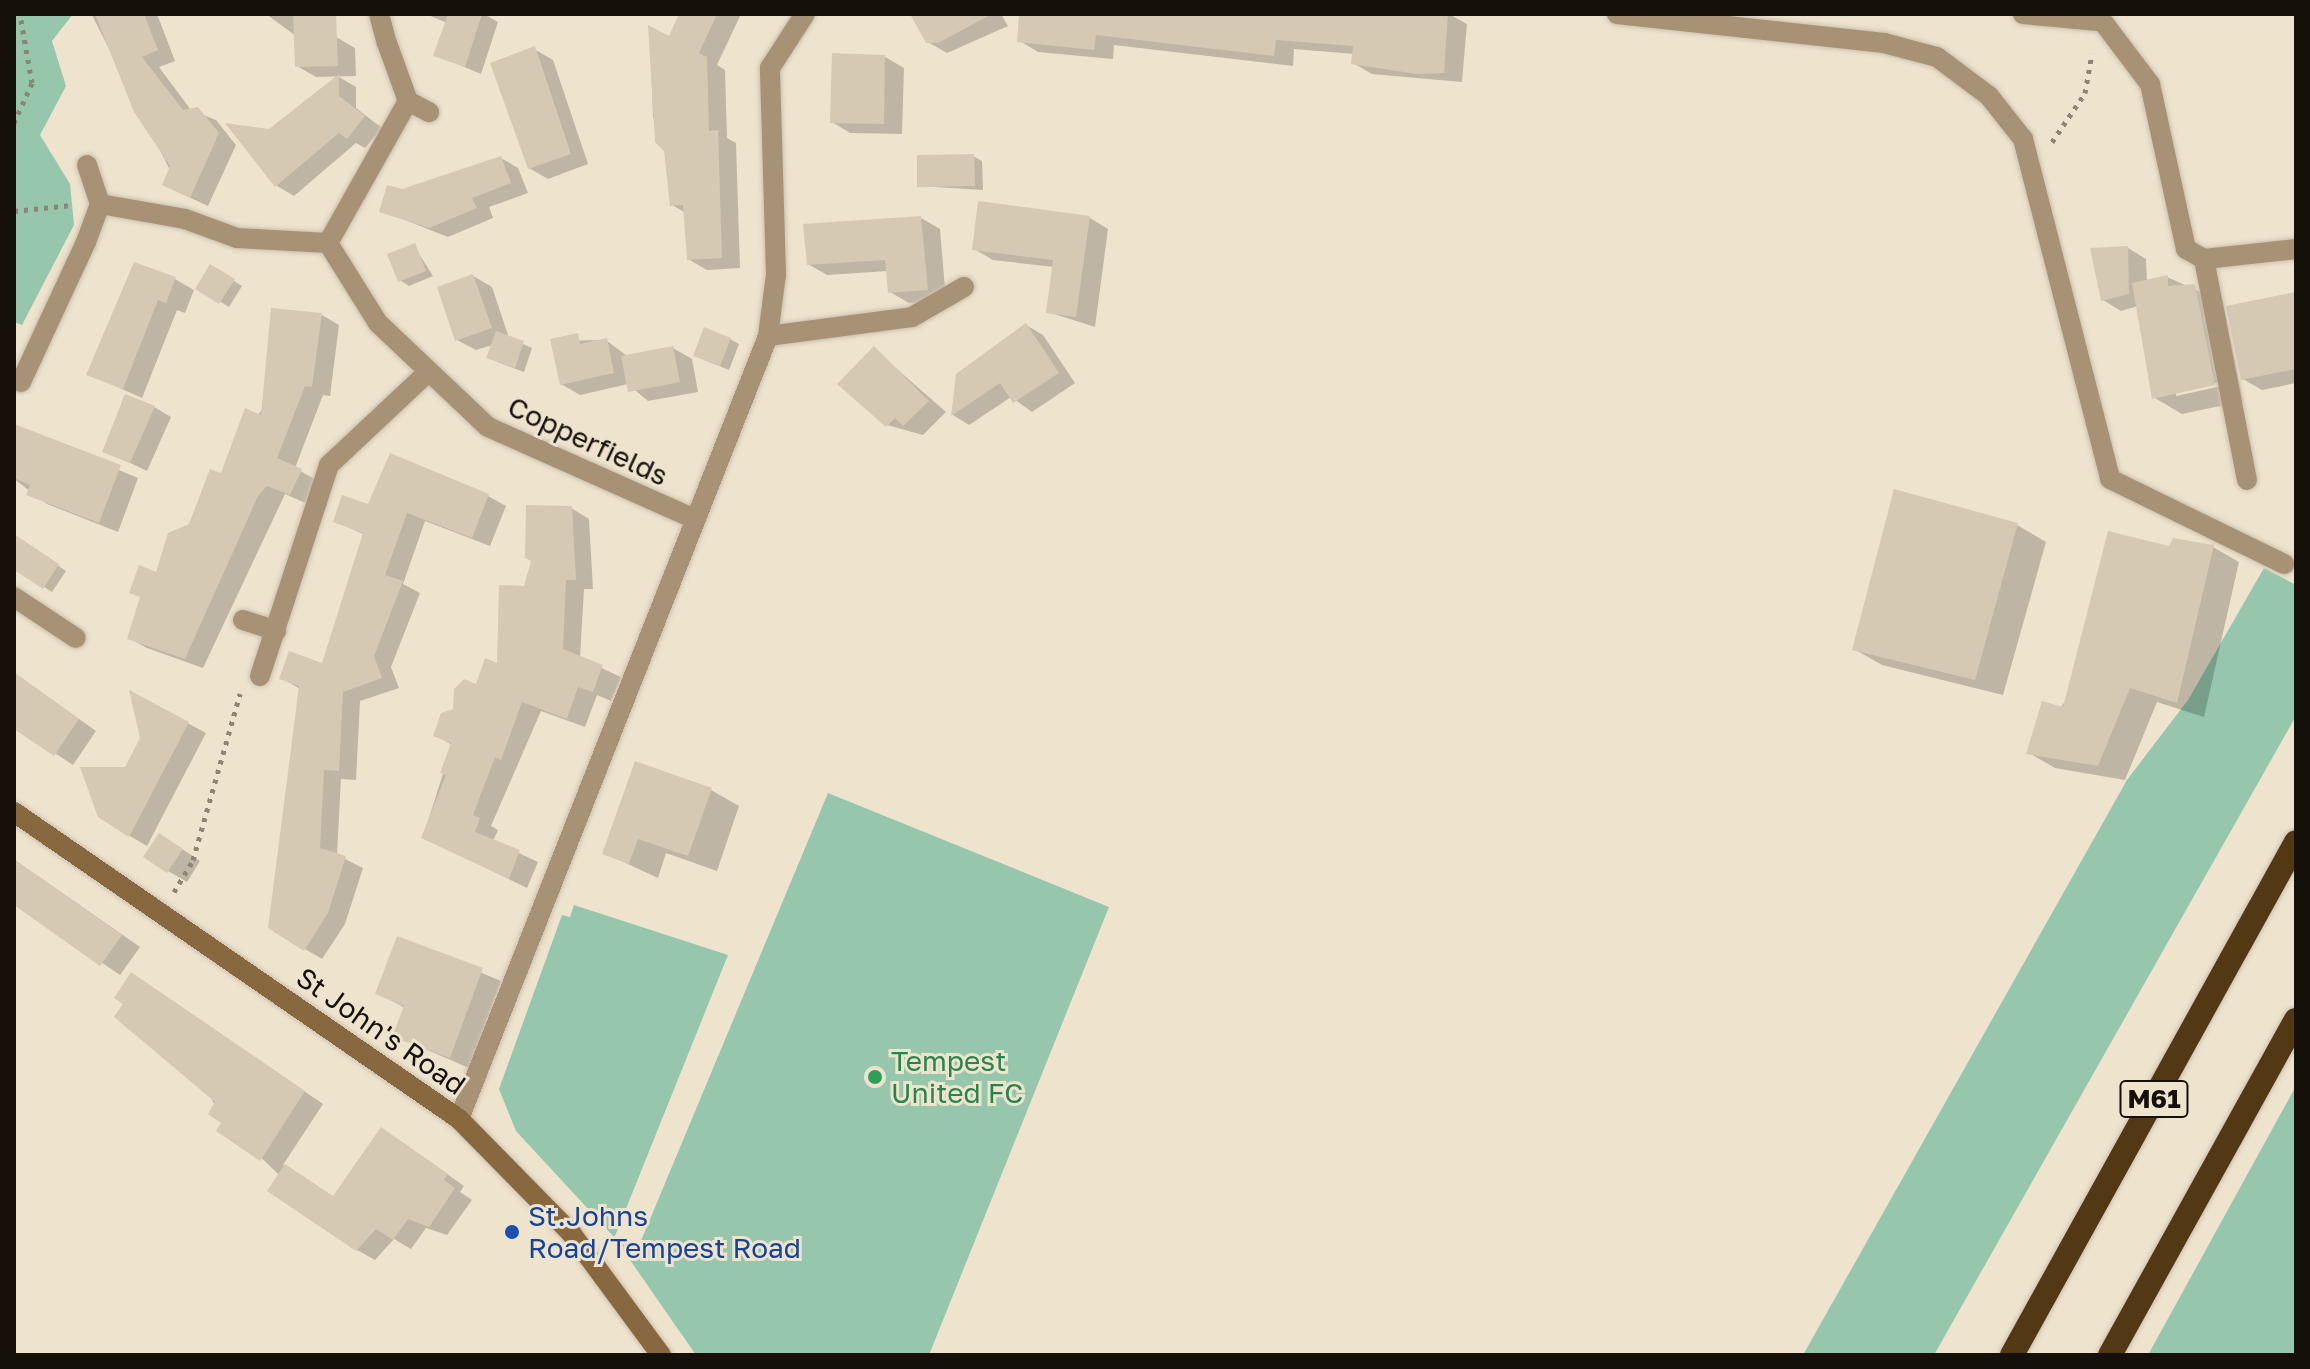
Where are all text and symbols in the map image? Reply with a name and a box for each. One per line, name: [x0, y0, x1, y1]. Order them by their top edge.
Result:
street label: Copperfields: [503, 389, 673, 493]
street label: St John's Road: [290, 960, 472, 1102]
place label: Tempest United FC: [891, 1044, 1023, 1110]
marker: Tempest United FC: [866, 1068, 884, 1086]
road number: M61: [2118, 1077, 2190, 1121]
place label: St.Johns Road/Tempest Road: [528, 1199, 801, 1265]
marker: St.Johns Road/Tempest Road: [503, 1223, 521, 1241]

